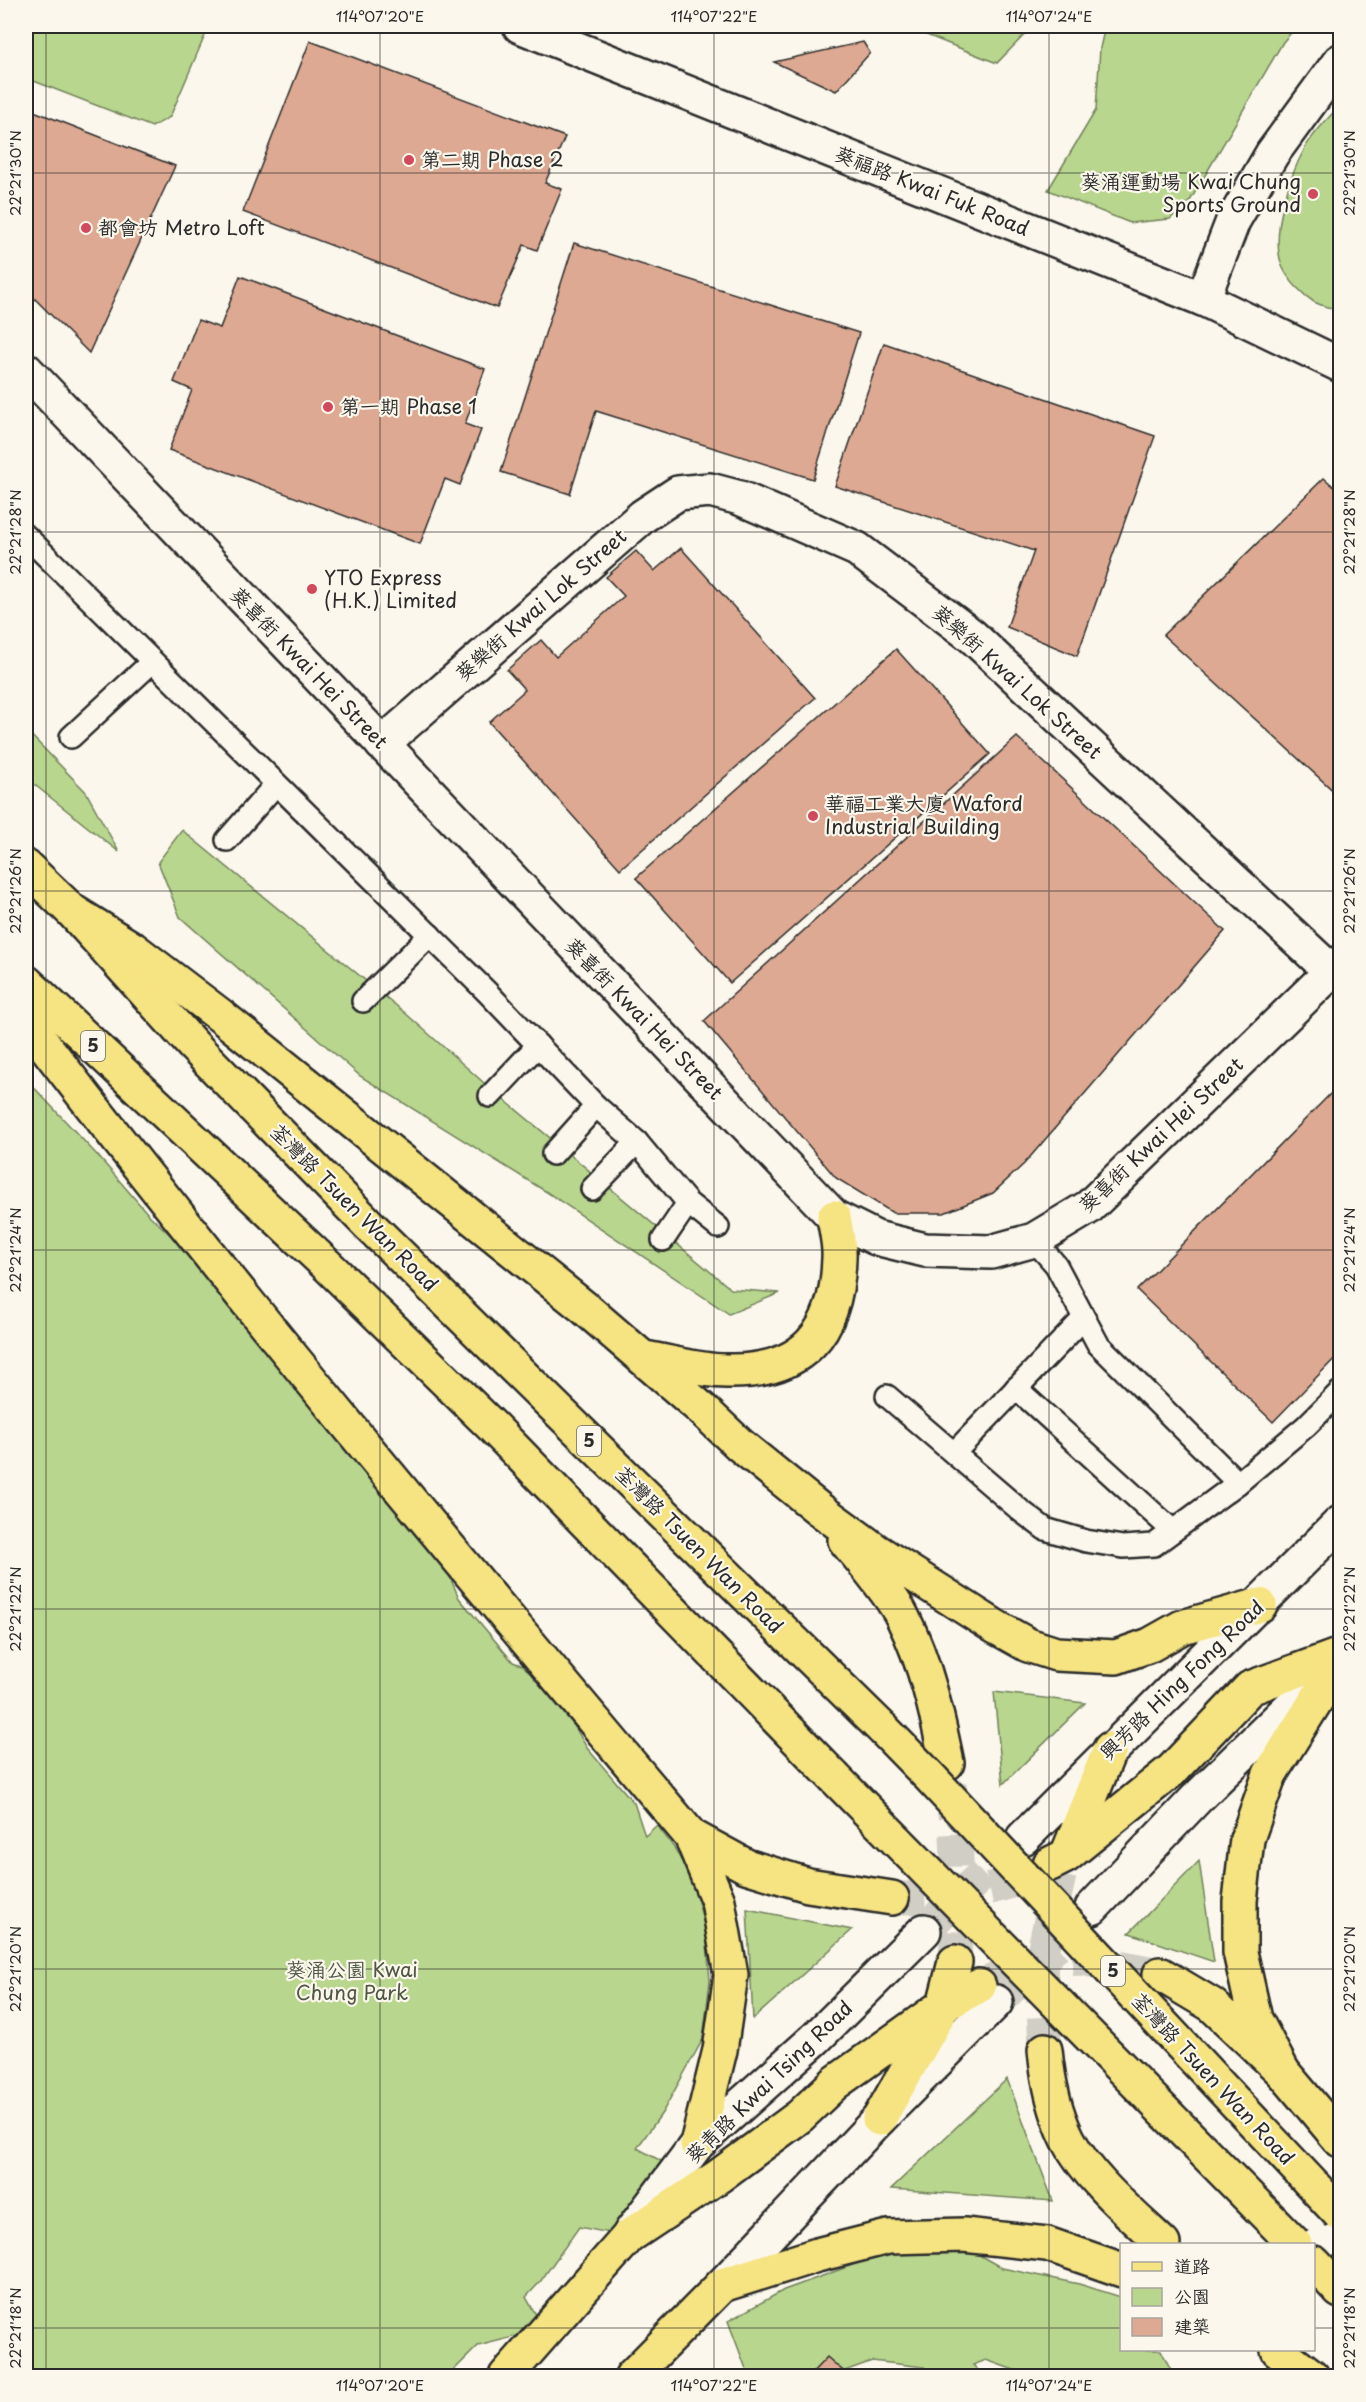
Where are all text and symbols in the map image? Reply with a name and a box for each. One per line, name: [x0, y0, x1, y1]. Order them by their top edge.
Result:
text: 114°07'20"E: [336, 4, 424, 27]
text: 114°07'22"E: [670, 4, 758, 27]
text: 114°07'24"E: [1005, 4, 1093, 27]
text: 22°21'30"N: [3, 130, 26, 216]
text: 22°21'30"N: [1337, 130, 1360, 216]
street label: 葵福路 Kwai Fuk Road: [831, 137, 1034, 243]
place label: 第二期 Phase 2: [421, 144, 564, 174]
marker: 第二期 Phase 2: [402, 153, 416, 167]
place label: 葵涌運動場 Kwai Chung Sports Ground: [1081, 166, 1301, 219]
marker: 葵涌運動場 Kwai Chung Sports Ground: [1306, 187, 1320, 201]
place label: 都會坊 Metro Loft: [98, 212, 265, 242]
marker: 都會坊 Metro Loft: [79, 221, 93, 235]
place label: 第一期 Phase 1: [340, 391, 477, 421]
marker: 第一期 Phase 1: [321, 400, 335, 414]
text: 22°21'28"N: [3, 489, 26, 575]
text: 22°21'28"N: [1337, 489, 1360, 575]
street label: 葵樂街 Kwai Lok Street: [448, 521, 633, 687]
place label: YTO Express (H.K.) Limited: [324, 562, 457, 615]
street label: 葵喜街 Kwai Hei Street: [224, 579, 395, 755]
marker: YTO Express (H.K.) Limited: [305, 582, 319, 596]
street label: 葵樂街 Kwai Lok Street: [926, 597, 1109, 766]
place label: 華福工業大廈 Waford Industrial Building: [825, 788, 1023, 841]
marker: 華福工業大廈 Waford Industrial Building: [806, 809, 820, 823]
text: 22°21'26"N: [3, 848, 26, 934]
text: 22°21'26"N: [1337, 848, 1360, 934]
street label: 葵喜街 Kwai Hei Street: [559, 930, 730, 1106]
road number: 5: [81, 1031, 105, 1061]
street label: 葵喜街 Kwai Hei Street: [1071, 1050, 1249, 1219]
street label: 荃灣路 Tsuen Wan Road: [264, 1117, 445, 1298]
text: 22°21'24"N: [3, 1207, 26, 1293]
text: 22°21'24"N: [1337, 1207, 1360, 1293]
road number: 5: [577, 1426, 601, 1456]
street label: 荃灣路 Tsuen Wan Road: [609, 1459, 790, 1640]
text: 22°21'22"N: [3, 1566, 26, 1652]
text: 22°21'22"N: [1337, 1566, 1360, 1652]
street label: 興芳路 Hing Fong Road: [1092, 1593, 1270, 1766]
text: 22°21'20"N: [3, 1926, 26, 2012]
text: 22°21'20"N: [1337, 1926, 1360, 2012]
park label: 葵涌公園 Kwai Chung Park: [286, 1954, 418, 2007]
road number: 5: [1101, 1956, 1125, 1986]
street label: 荃灣路 Tsuen Wan Road: [1125, 1985, 1302, 2171]
street label: 葵青路 Kwai Tsing Road: [678, 1993, 859, 2169]
legend: [1120, 2243, 1315, 2351]
text: 道路: [1174, 2252, 1210, 2279]
text: 公園: [1174, 2282, 1210, 2309]
text: 22°21'18"N: [3, 2287, 26, 2369]
text: 22°21'18"N: [1337, 2287, 1360, 2369]
text: 建築: [1174, 2312, 1210, 2339]
text: 114°07'20"E: [336, 2373, 424, 2396]
text: 114°07'22"E: [670, 2373, 758, 2396]
text: 114°07'24"E: [1005, 2373, 1093, 2396]

